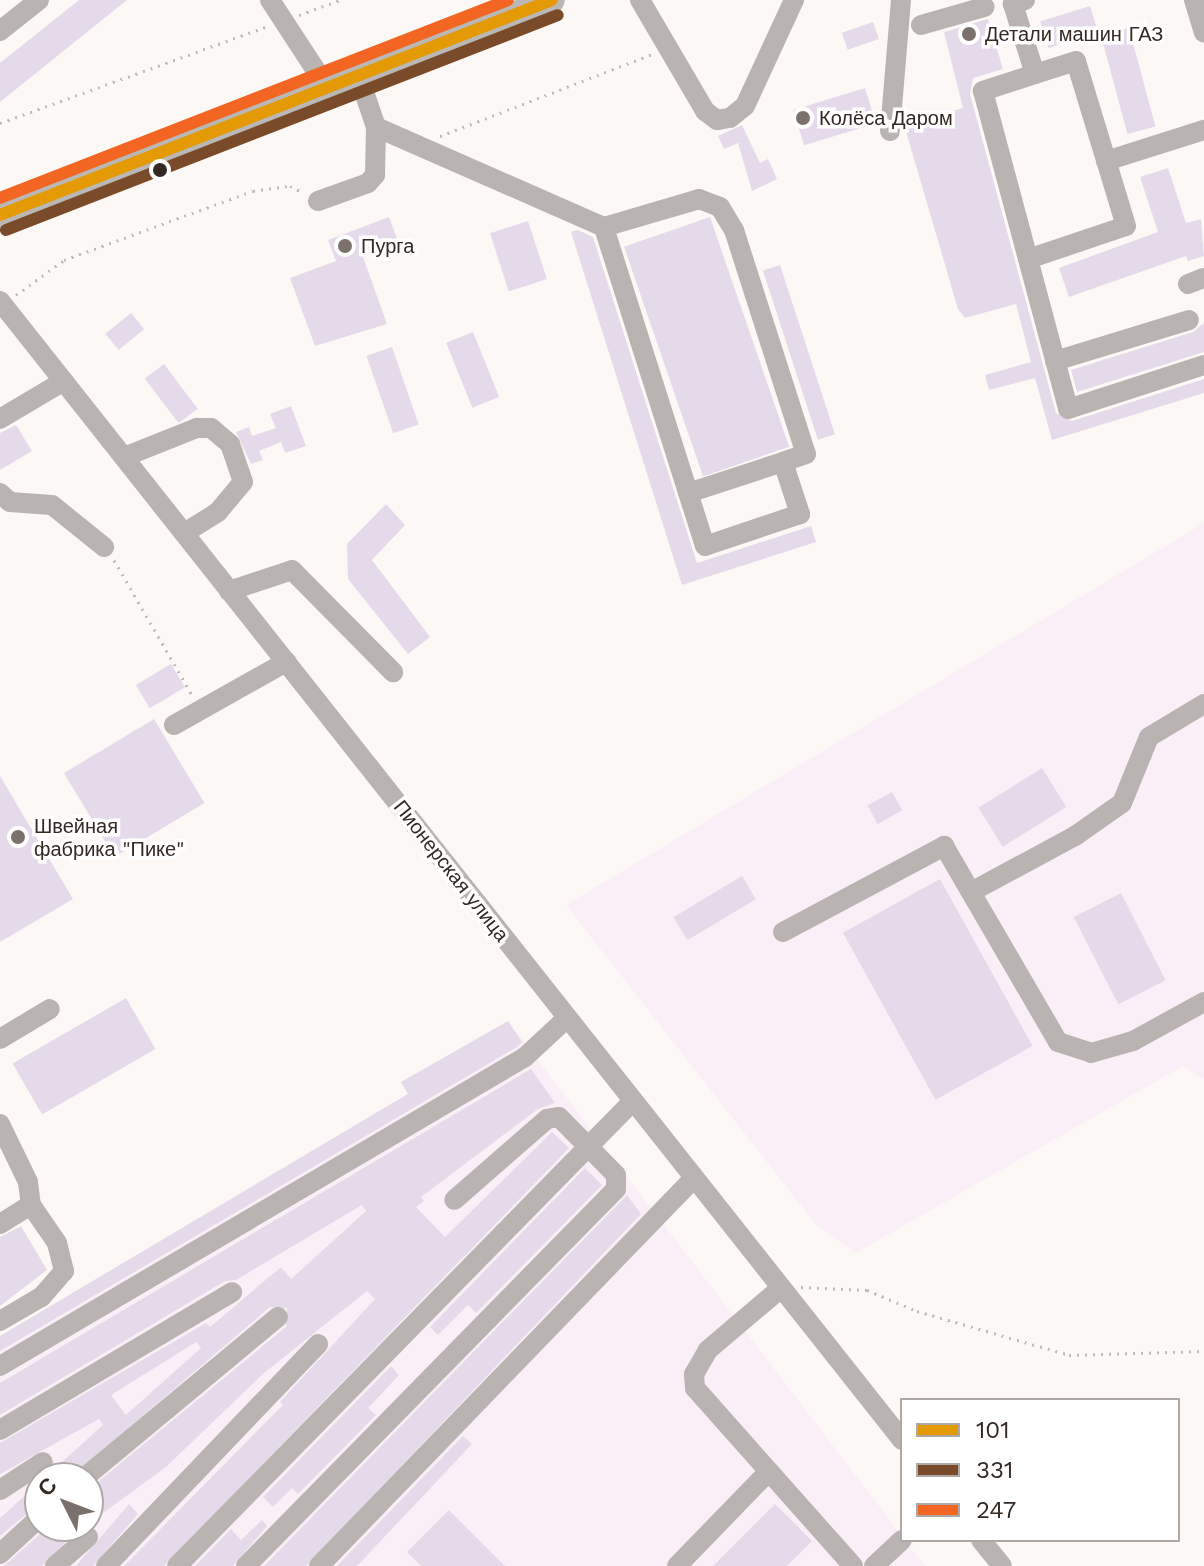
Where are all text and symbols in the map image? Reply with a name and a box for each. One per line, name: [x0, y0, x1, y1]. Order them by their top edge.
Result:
place label: Детали машин ГАЗ: [985, 22, 1163, 46]
marker: Детали машин ГАЗ: [960, 25, 978, 43]
place label: Колёса Даром: [819, 106, 953, 130]
marker: Колёса Даром: [794, 109, 812, 127]
unlabelled marker: [152, 162, 168, 178]
place label: Пурга: [361, 234, 414, 258]
marker: Пурга: [336, 237, 354, 255]
street label: Пионерская улица: [388, 795, 514, 947]
place label: Швейная фабрика "Пике": [34, 814, 184, 861]
marker: Швейная фабрика "Пике": [9, 828, 27, 846]
legend: [900, 1398, 1180, 1542]
text: 101: [976, 1416, 1010, 1444]
text: 331: [976, 1456, 1013, 1484]
north arrow: [24, 1462, 104, 1542]
text: С: [33, 1473, 62, 1501]
text: 247: [976, 1496, 1016, 1524]

